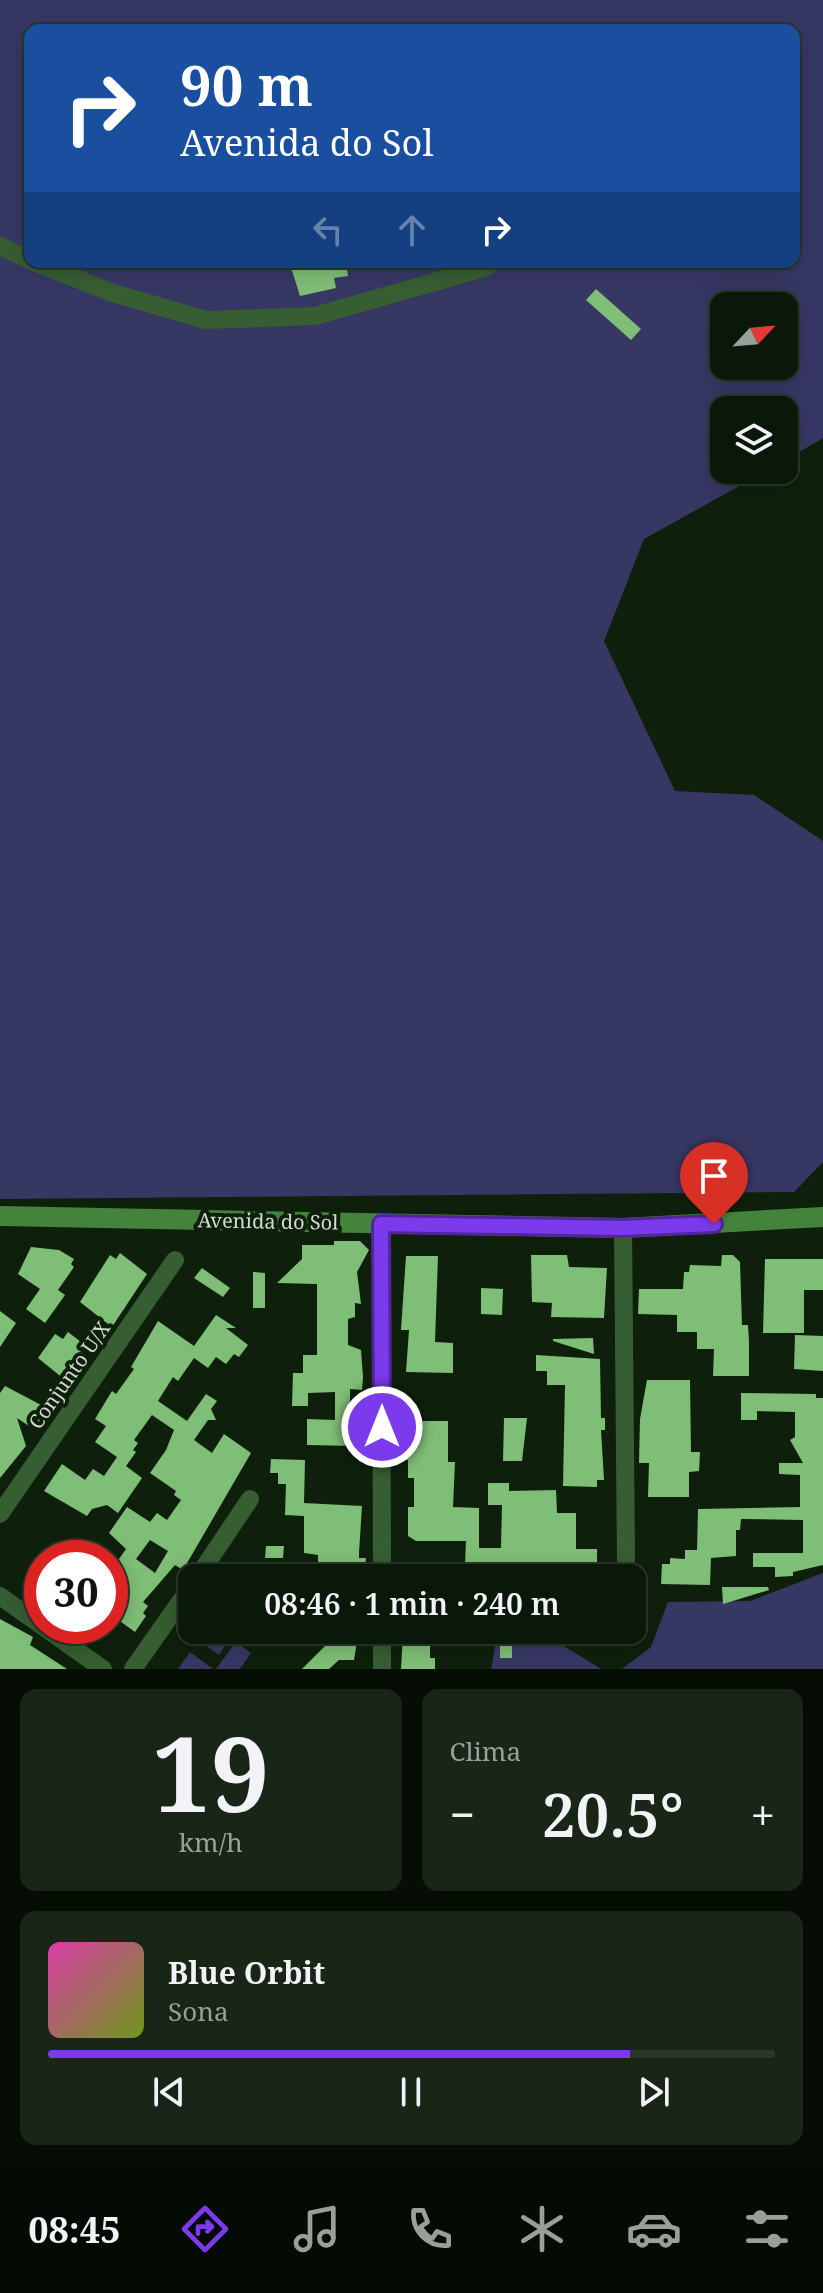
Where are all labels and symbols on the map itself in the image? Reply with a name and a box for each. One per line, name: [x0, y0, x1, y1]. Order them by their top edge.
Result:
north arrow: [710, 292, 798, 380]
pin: [680, 1142, 748, 1224]
street label: Avenida do Sol: [197, 1206, 339, 1236]
street label: Conjunto U/X: [22, 1315, 116, 1434]
position arrow: [340, 1385, 424, 1469]
speed limit sign: 30: [24, 1540, 128, 1644]

